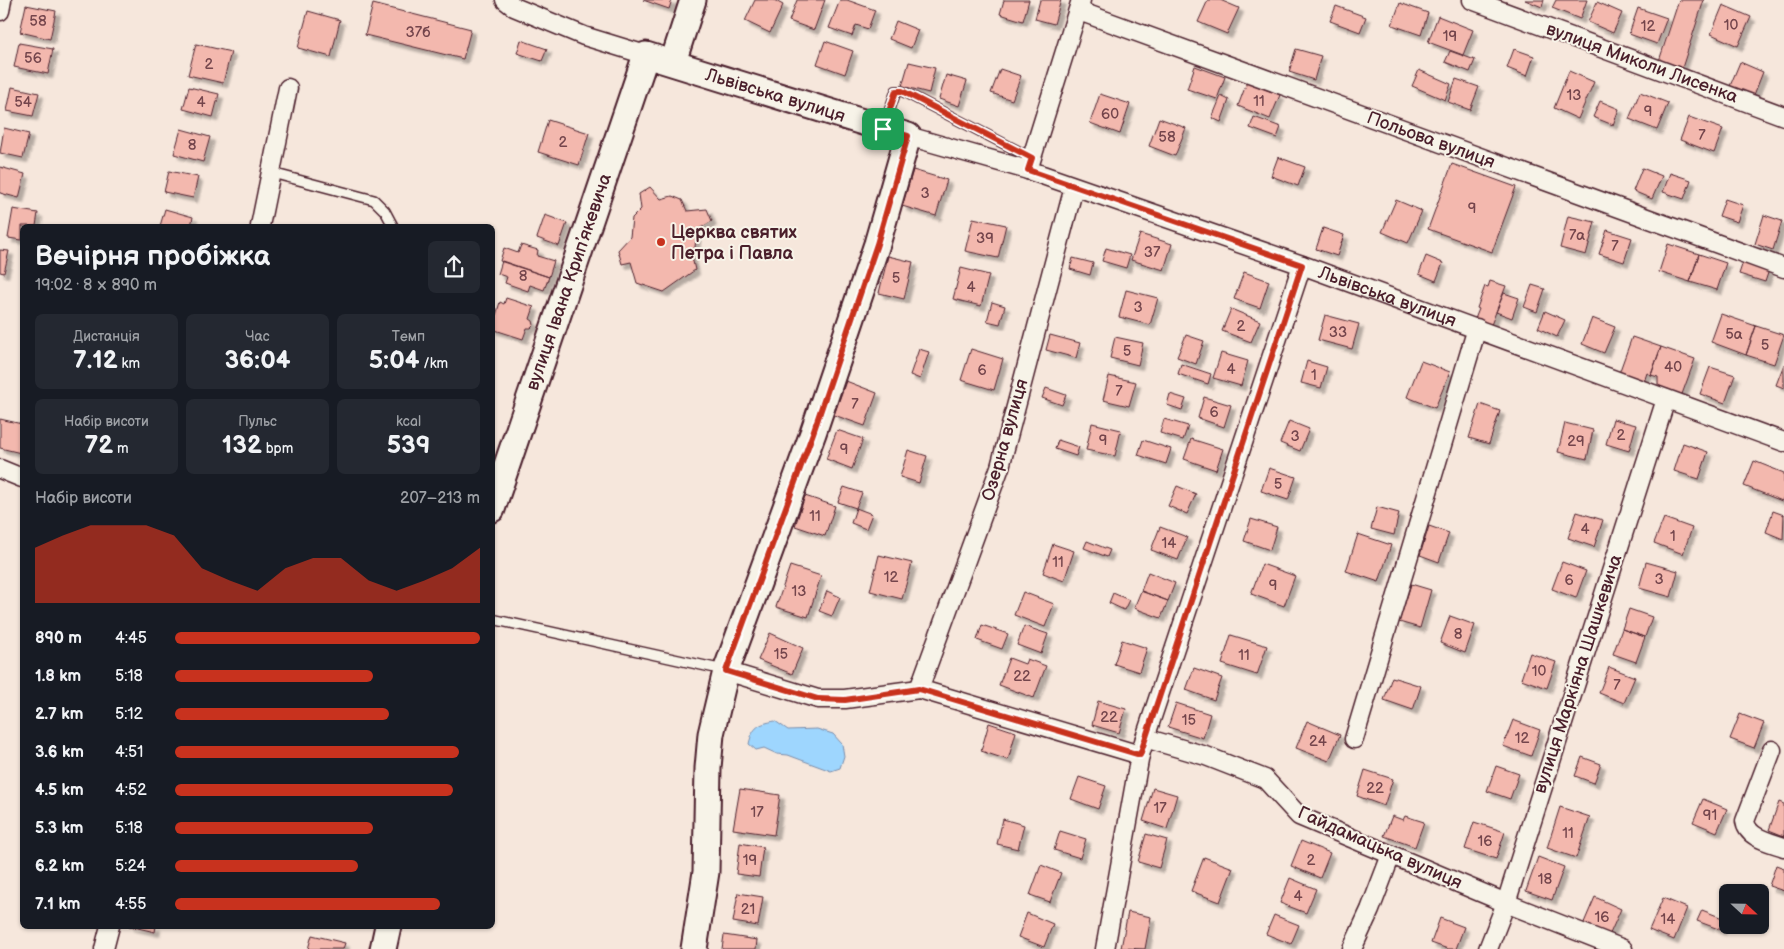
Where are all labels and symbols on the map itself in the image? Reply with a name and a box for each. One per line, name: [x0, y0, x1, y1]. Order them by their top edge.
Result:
house number: 58: [29, 12, 47, 31]
house number: 10: [1724, 16, 1738, 35]
house number: 12: [1641, 17, 1655, 36]
street label: вулиця Миколи Лисенка: [1543, 18, 1741, 108]
house number: 37б: [406, 23, 430, 42]
house number: 19: [1443, 27, 1457, 46]
house number: 56: [24, 49, 42, 68]
house number: 2: [205, 55, 214, 74]
street label: Львівська вулиця: [702, 63, 848, 126]
house number: 13: [1566, 86, 1582, 105]
house number: 11: [1253, 92, 1265, 111]
house number: 54: [14, 93, 32, 112]
house number: 4: [196, 93, 206, 112]
house number: 9: [1644, 102, 1652, 121]
house number: 60: [1101, 105, 1119, 124]
street label: Польова вулиця: [1364, 107, 1498, 173]
pin: [862, 108, 904, 150]
house number: 7: [1698, 126, 1706, 145]
house number: 58: [1158, 128, 1176, 147]
house number: 2: [559, 133, 568, 152]
house number: 8: [188, 136, 197, 155]
street label: вулиця Івана Крипʼякевича: [522, 170, 616, 393]
house number: 3: [920, 184, 930, 203]
house number: 9: [1468, 199, 1476, 218]
place label: Церква святих Петра і Павла: [671, 222, 798, 264]
house number: 7а: [1569, 226, 1585, 245]
house number: 39: [976, 229, 994, 248]
marker: Церква святих Петра і Павла: [655, 236, 667, 248]
house number: 7: [1611, 237, 1619, 256]
house number: 37: [1144, 243, 1161, 262]
street label: Львівська вулиця: [1315, 261, 1459, 331]
house number: 8: [519, 267, 528, 286]
house number: 5: [892, 269, 900, 288]
house number: 4: [966, 278, 976, 297]
house number: 3: [1133, 298, 1143, 317]
house number: 2: [1237, 317, 1246, 336]
house number: 33: [1329, 323, 1347, 342]
house number: 5а: [1725, 325, 1743, 344]
house number: 5: [1761, 336, 1769, 355]
house number: 5: [1123, 342, 1131, 361]
house number: 40: [1664, 358, 1682, 377]
house number: 4: [1226, 360, 1236, 379]
house number: 6: [977, 361, 987, 380]
house number: 1: [1311, 366, 1317, 385]
street label: Озерна вулиця: [978, 377, 1032, 503]
house number: 7: [1115, 382, 1123, 401]
house number: 7: [851, 395, 859, 414]
house number: 6: [1209, 403, 1219, 422]
house number: 2: [1617, 426, 1626, 445]
house number: 3: [1290, 427, 1300, 446]
house number: 9: [1099, 431, 1107, 450]
house number: 29: [1567, 432, 1585, 451]
house number: 9: [840, 440, 848, 459]
house number: 5: [1274, 475, 1282, 494]
house number: 11: [809, 507, 821, 526]
house number: 4: [1580, 520, 1590, 539]
house number: 1: [1670, 527, 1676, 546]
house number: 14: [1162, 534, 1176, 553]
street label: вулиця Маркіяна Шашкевича: [1529, 552, 1627, 796]
house number: 11: [1052, 553, 1064, 572]
house number: 12: [884, 568, 898, 587]
house number: 3: [1654, 570, 1664, 589]
house number: 6: [1564, 571, 1574, 590]
house number: 9: [1269, 576, 1277, 595]
house number: 13: [791, 582, 807, 601]
house number: 8: [1454, 625, 1463, 644]
house number: 15: [774, 645, 788, 664]
house number: 11: [1238, 646, 1250, 665]
house number: 10: [1532, 662, 1546, 681]
house number: 22: [1013, 667, 1031, 686]
house number: 7: [1613, 676, 1621, 695]
house number: 22: [1100, 708, 1118, 727]
house number: 15: [1182, 711, 1196, 730]
house number: 12: [1515, 729, 1529, 748]
house number: 24: [1309, 732, 1327, 751]
house number: 22: [1366, 779, 1384, 798]
house number: 17: [1153, 799, 1167, 818]
street label: Гайдамацька вулиця: [1295, 802, 1465, 894]
house number: 17: [750, 803, 764, 822]
house number: 91: [1703, 806, 1717, 825]
house number: 11: [1562, 824, 1574, 843]
house number: 16: [1478, 832, 1492, 851]
house number: 19: [743, 851, 757, 870]
house number: 2: [1307, 851, 1316, 870]
house number: 18: [1538, 870, 1553, 889]
north arrow: [1719, 884, 1769, 934]
house number: 4: [1293, 887, 1303, 906]
house number: 21: [741, 900, 755, 919]
house number: 16: [1595, 908, 1609, 927]
house number: 14: [1661, 910, 1675, 929]

